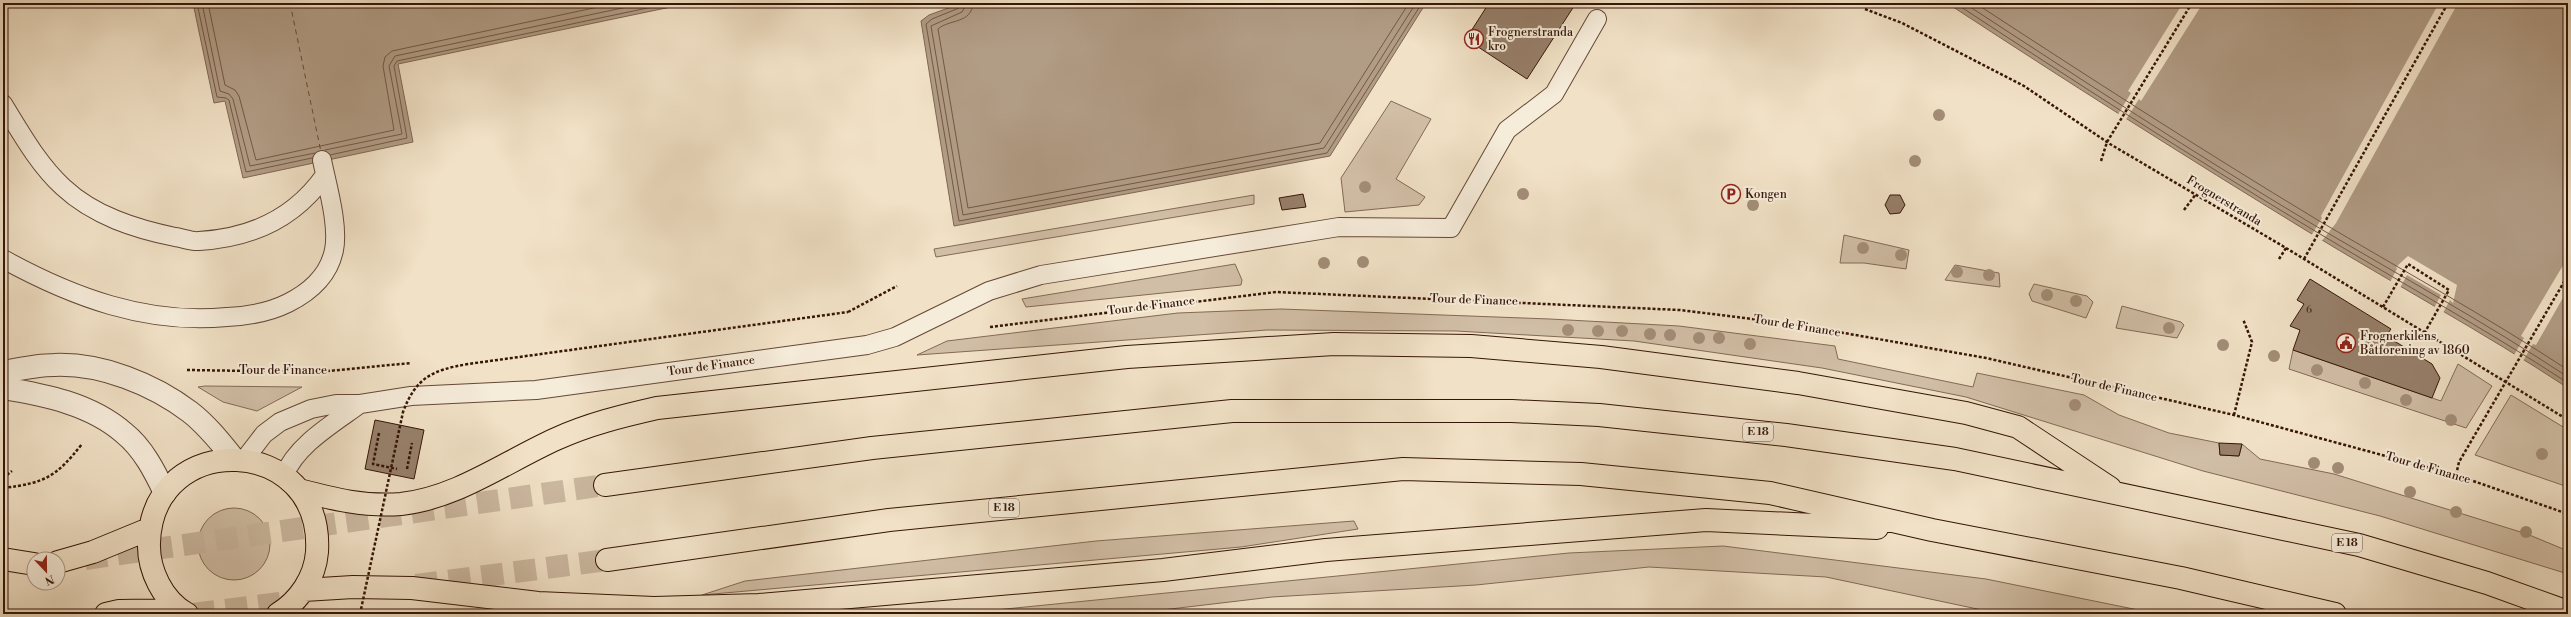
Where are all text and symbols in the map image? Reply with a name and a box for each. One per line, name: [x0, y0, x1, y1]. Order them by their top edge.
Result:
place label: Frognerstranda kro: [1488, 25, 1574, 54]
restaurant icon: Frognerstranda kro: [1463, 28, 1485, 50]
street label: Frognerstranda: [2184, 173, 2265, 230]
parking icon: Kongen: [1720, 183, 1742, 205]
place label: Kongen: [1745, 187, 1787, 202]
street label: Tour de Finance: [1430, 291, 1518, 309]
street label: Tour de Finance: [1106, 293, 1196, 319]
house number: 6: [2306, 304, 2312, 316]
street label: Tour de Finance: [1752, 312, 1842, 340]
place label: Frognerkilens Båtforening av 1860: [2359, 329, 2470, 358]
public building icon: Frognerkilens Båtforening av 1860: [2335, 332, 2357, 354]
street label: Tour de Finance: [666, 352, 756, 380]
street label: Tour de Finance: [239, 363, 327, 378]
street label: Tour de Finance: [2069, 371, 2159, 405]
road number: E 18: [1743, 423, 1773, 441]
street label: Tour de Finance: [2384, 449, 2472, 487]
road number: E 18: [989, 499, 1019, 517]
road number: E 18: [2332, 534, 2362, 552]
north arrow: [26, 551, 66, 591]
text: N: [42, 571, 56, 588]

